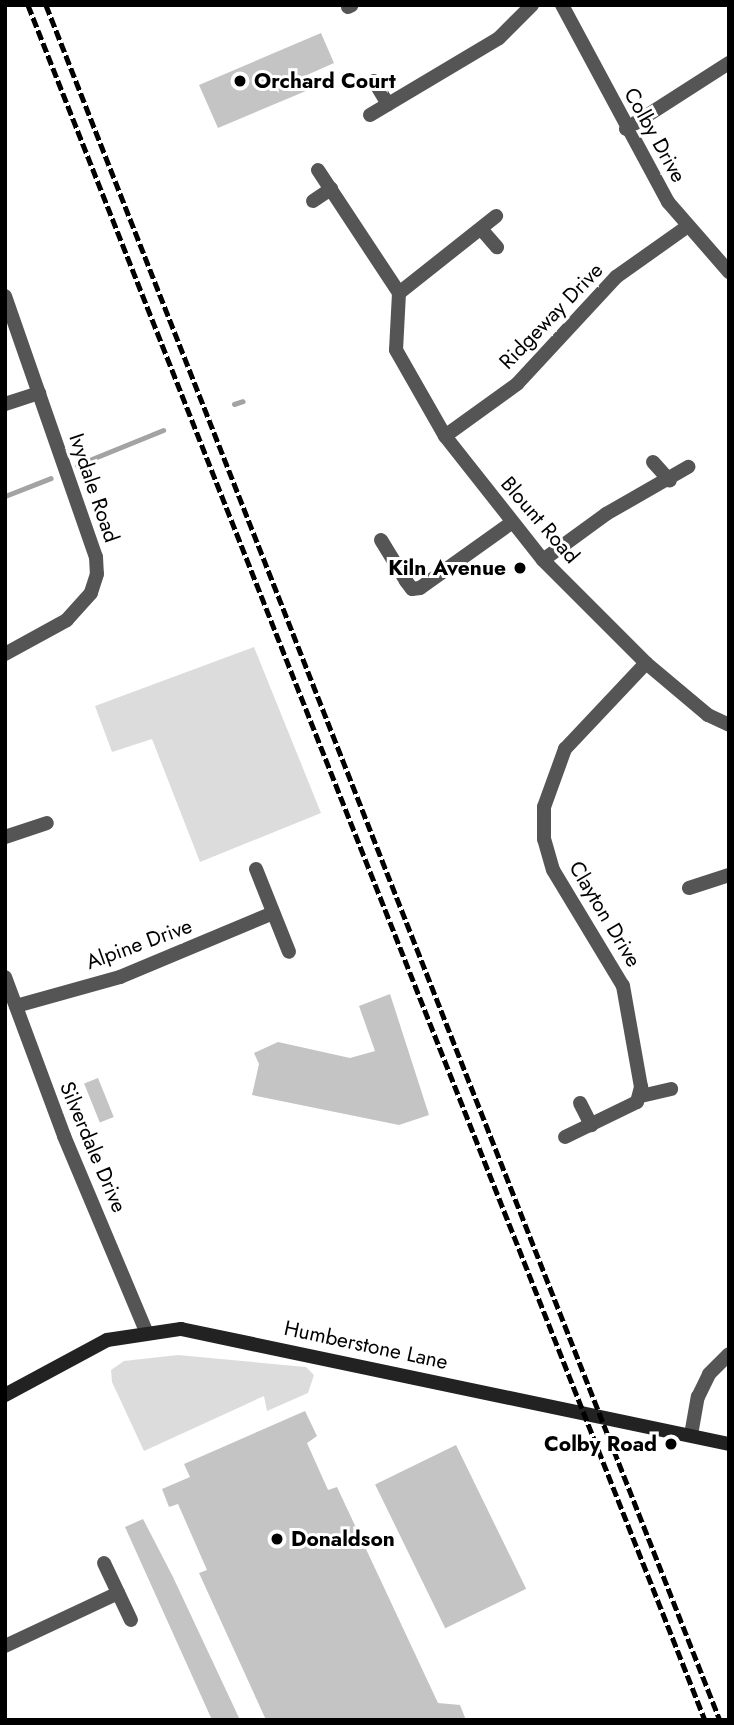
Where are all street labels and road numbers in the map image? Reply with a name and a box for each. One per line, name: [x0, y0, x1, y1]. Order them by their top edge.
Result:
street label: Colby Drive: [619, 83, 691, 187]
street label: Ridgeway Drive: [494, 258, 608, 374]
street label: Ivydale Road: [64, 430, 124, 546]
street label: Blount Road: [495, 471, 585, 569]
street label: Clayton Drive: [564, 857, 646, 971]
street label: Alpine Drive: [83, 913, 195, 975]
street label: Silverdale Drive: [54, 1078, 132, 1216]
street label: Humberstone Lane: [282, 1315, 450, 1375]

